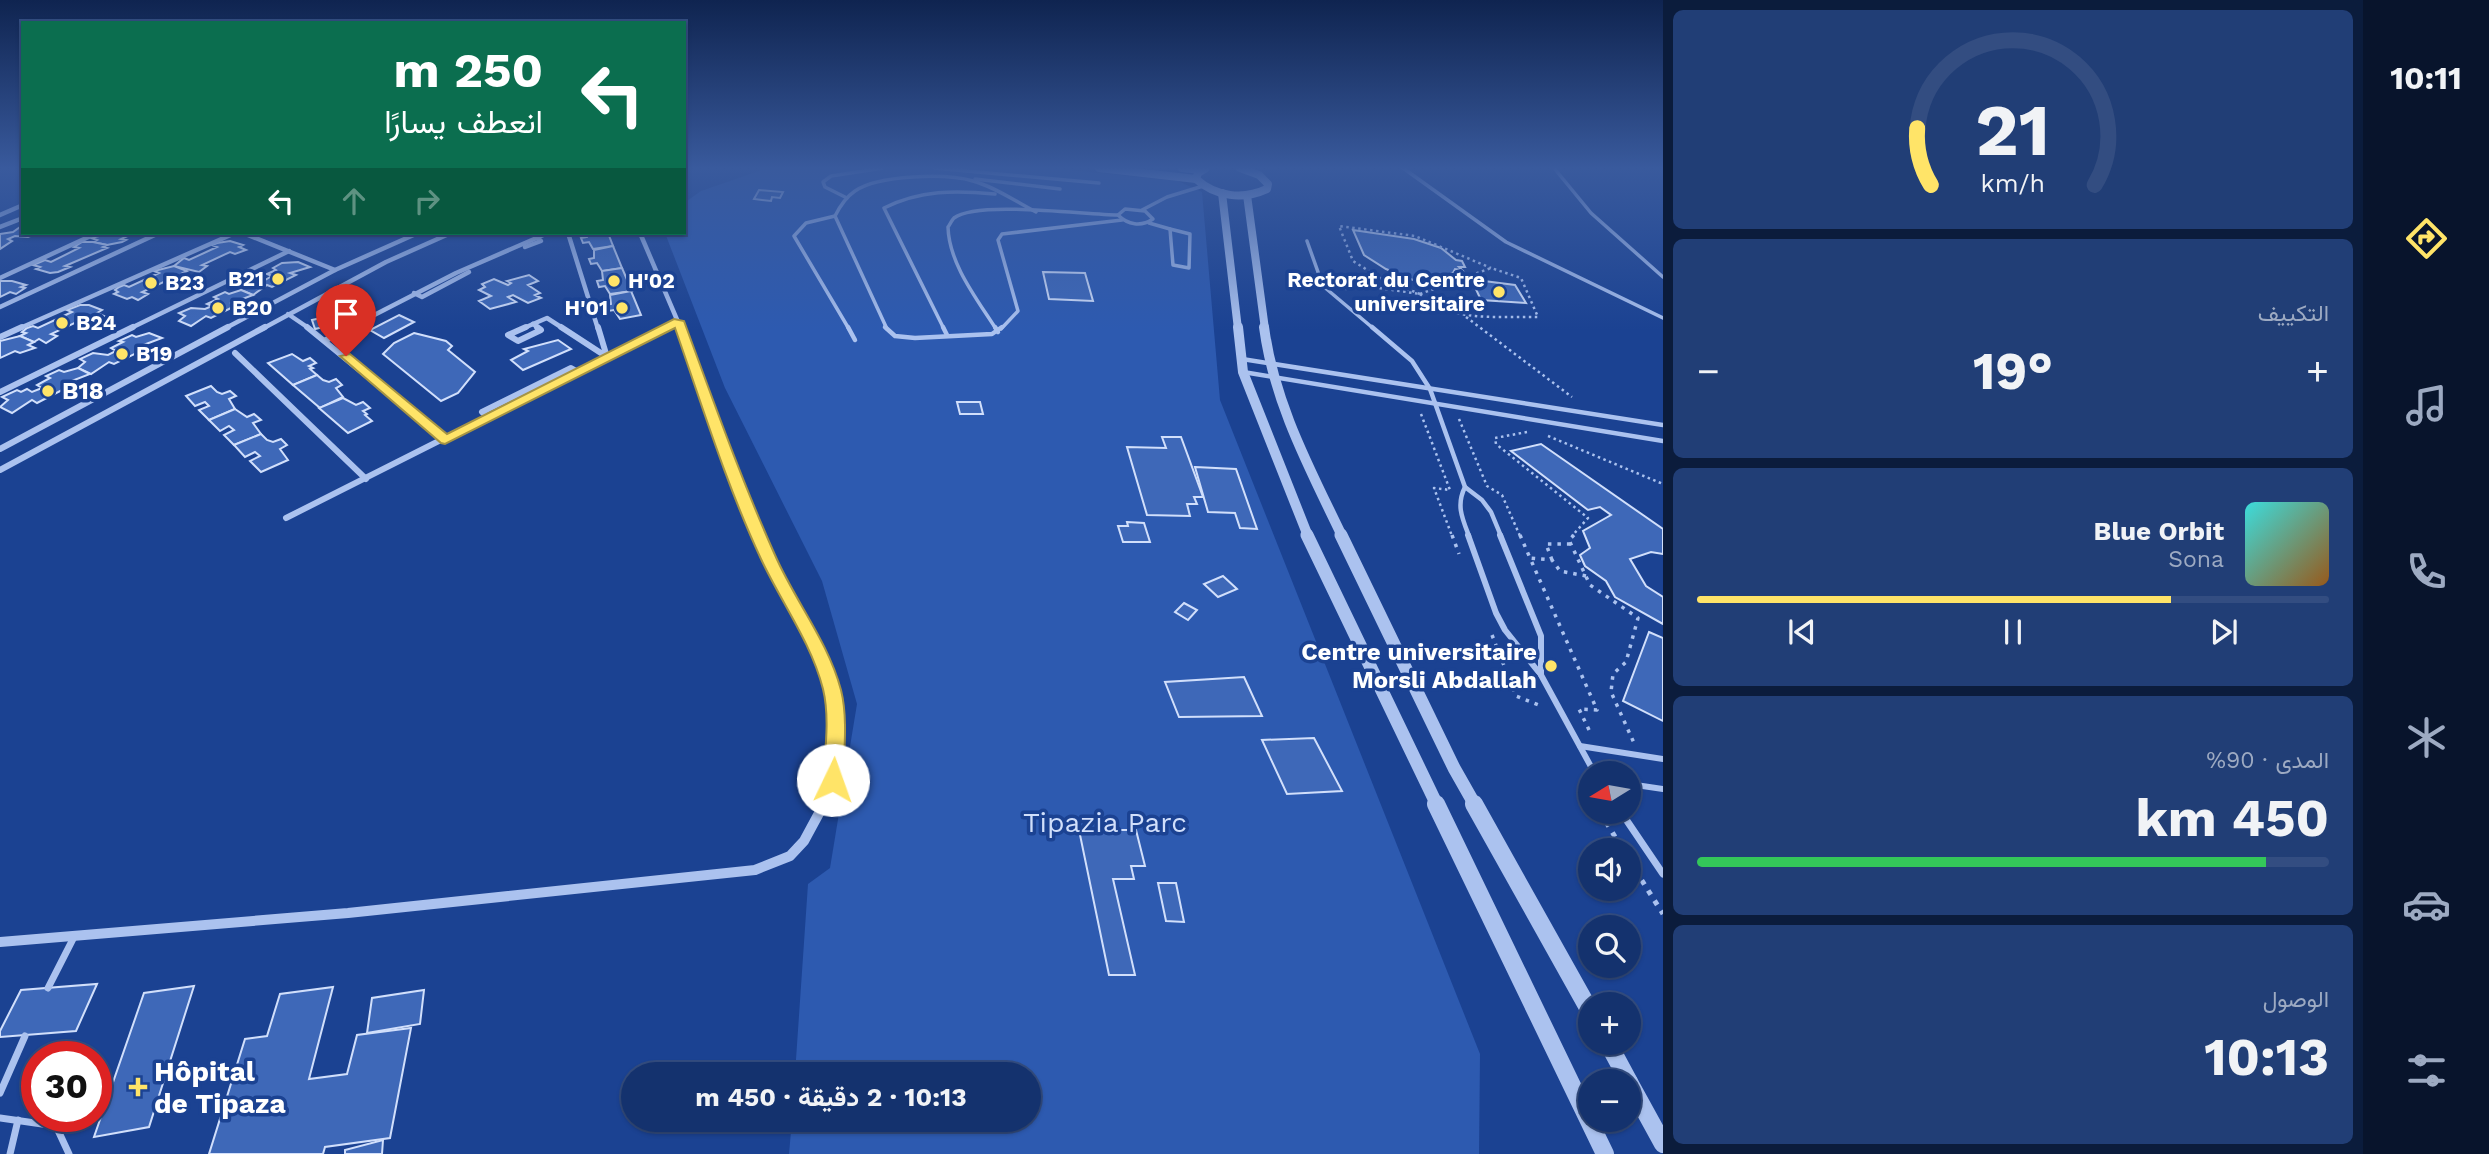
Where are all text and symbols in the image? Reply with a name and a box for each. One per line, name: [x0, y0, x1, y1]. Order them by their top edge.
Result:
text: 250 m: [394, 41, 543, 99]
icon: left: [567, 49, 658, 140]
text: 10:11: [2390, 59, 2462, 97]
text: 21: [1976, 88, 2050, 174]
text: انعطف يسارًا: [384, 103, 543, 141]
text: km/h: [1981, 169, 2045, 198]
icon: left: [262, 182, 300, 220]
icon: ahead: [335, 182, 373, 220]
icon: right: [408, 182, 446, 220]
icon: directions: [2402, 214, 2451, 263]
place label: B21: [228, 266, 264, 291]
place label: Rectorat du Centre universitaire: [1287, 267, 1485, 316]
place label: H'02: [628, 268, 675, 293]
place label: B23: [165, 270, 204, 295]
marker: B21: [270, 271, 286, 287]
marker: H'02: [606, 273, 622, 289]
marker: B23: [143, 275, 159, 291]
pin: [316, 284, 376, 356]
marker: Rectorat du Centre universitaire: [1491, 284, 1507, 300]
place label: B20: [232, 295, 272, 320]
icon: arrive: [327, 295, 365, 333]
place label: H'01: [565, 295, 608, 320]
marker: B20: [210, 300, 226, 316]
marker: H'01: [614, 300, 630, 316]
text: التكييف: [2258, 300, 2329, 327]
place label: B24: [76, 310, 116, 335]
marker: B24: [54, 315, 70, 331]
place label: B19: [136, 341, 172, 366]
text: 19°: [1973, 341, 2053, 402]
marker: B19: [114, 346, 130, 362]
text: −: [1697, 349, 1720, 393]
text: +: [2306, 349, 2329, 393]
place label: B18: [62, 377, 104, 405]
icon: music: [2402, 381, 2451, 430]
marker: B18: [40, 383, 56, 399]
text: Blue Orbit: [2094, 516, 2224, 546]
text: Sona: [2168, 546, 2224, 573]
icon: phone: [2402, 547, 2451, 596]
icon: previous: [1783, 613, 1821, 651]
icon: pause: [1994, 613, 2032, 651]
icon: next: [2205, 613, 2243, 651]
place label: Centre universitaire Morsli Abdallah: [1301, 638, 1537, 694]
marker: Centre universitaire Morsli Abdallah: [1543, 658, 1559, 674]
icon: climate: [2402, 713, 2451, 762]
position arrow: [796, 743, 870, 817]
text: المدى · 90%: [2206, 747, 2329, 774]
north arrow: [1578, 761, 1642, 824]
map controls: [1578, 761, 1641, 1132]
text: 450 km: [2135, 788, 2329, 849]
park label: Tipazia Parc: [1023, 806, 1187, 839]
button: sound: [1578, 838, 1641, 901]
icon: car: [2402, 880, 2451, 929]
button: search: [1578, 915, 1641, 978]
text: الوصول: [2263, 986, 2329, 1013]
button: +: [1578, 992, 1641, 1055]
text: 10:13: [2204, 1027, 2329, 1088]
speed limit sign: 30: [21, 1041, 112, 1132]
icon: filters: [2402, 1046, 2451, 1095]
place label: Hôpital de Tipaza: [154, 1055, 286, 1120]
button: −: [1578, 1069, 1641, 1132]
marker: Hôpital de Tipaza: [128, 1077, 148, 1097]
text: 10:13 · 2 دقيقة · 450 m: [695, 1082, 967, 1112]

